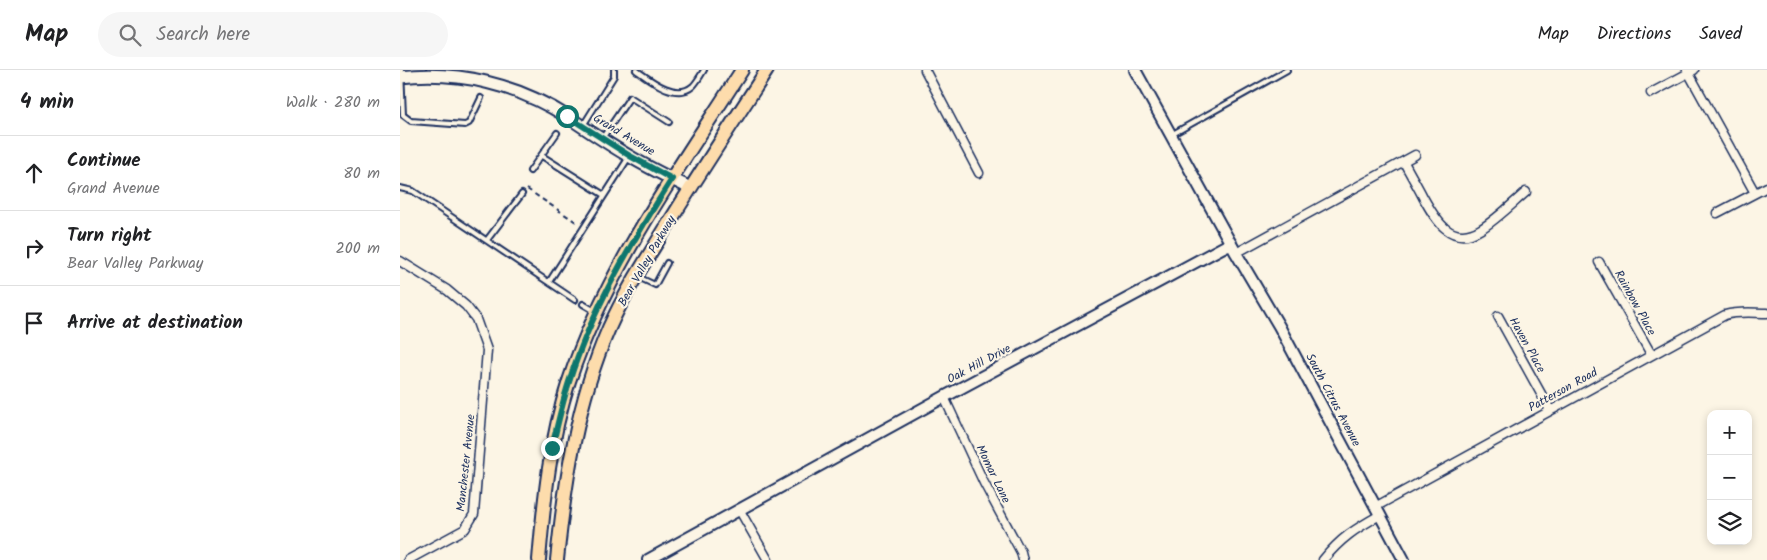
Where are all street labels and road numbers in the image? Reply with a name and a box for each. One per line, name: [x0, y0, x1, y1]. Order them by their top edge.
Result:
street label: Grand Avenue: [589, 109, 659, 161]
street label: Bear Valley Parkway: [613, 212, 681, 310]
street label: Rainbow Place: [1609, 267, 1661, 340]
street label: Haven Place: [1504, 314, 1550, 377]
street label: Oak Hill Drive: [944, 339, 1015, 389]
street label: South Citrus Avenue: [1300, 350, 1366, 451]
street label: Patterson Road: [1525, 363, 1602, 417]
street label: Manchester Avenue: [451, 413, 481, 513]
street label: Momar Lane: [971, 442, 1016, 507]

